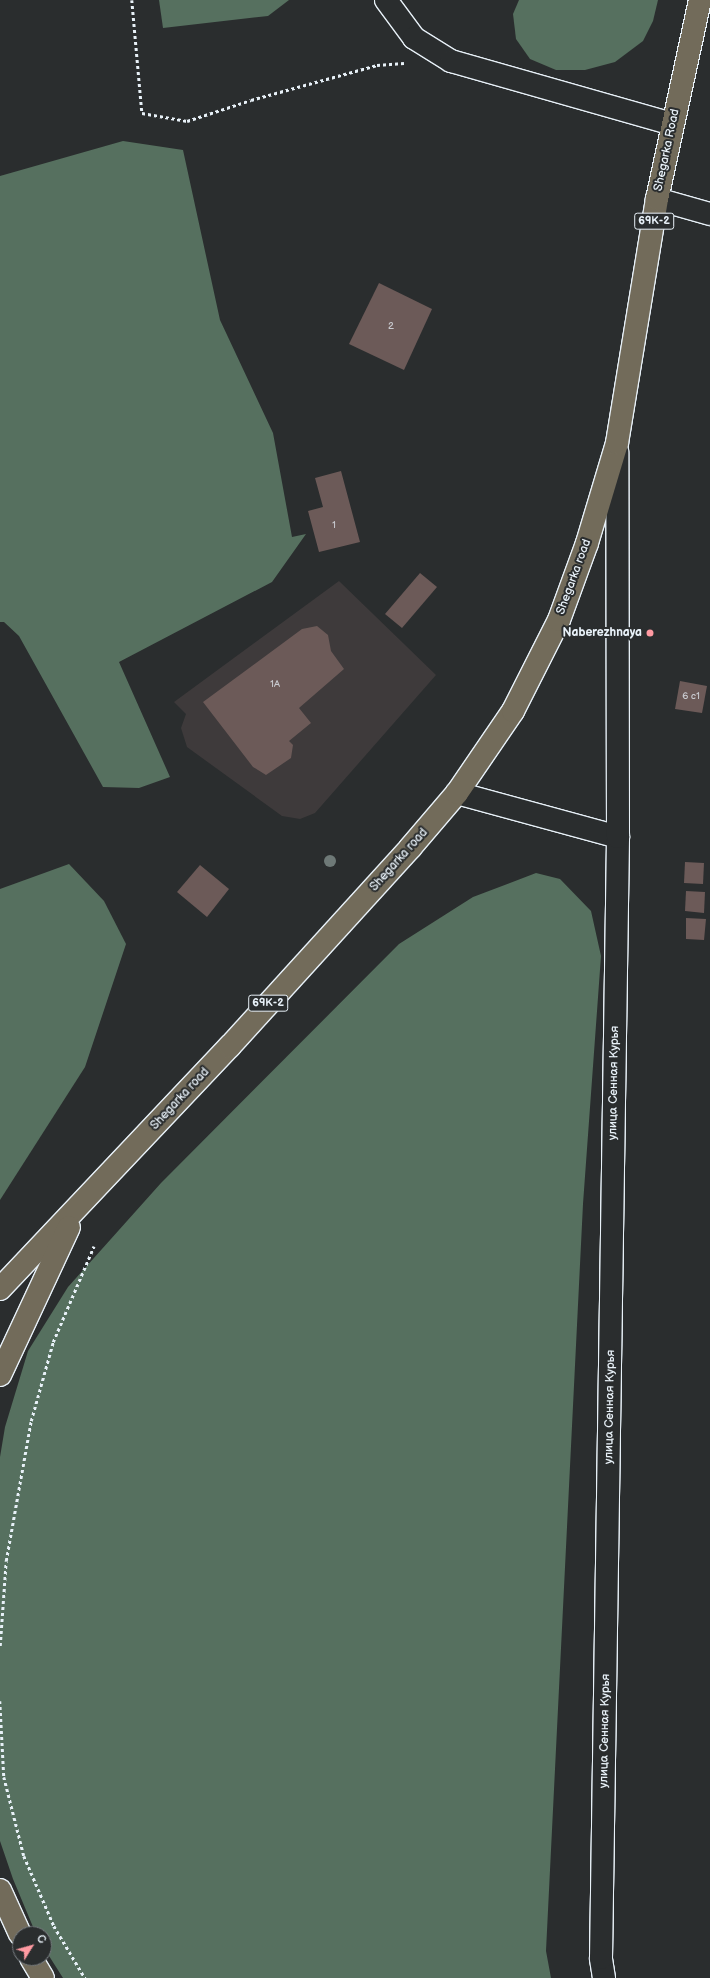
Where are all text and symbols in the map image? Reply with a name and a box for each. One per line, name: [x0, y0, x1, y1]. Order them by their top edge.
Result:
street label: Shegarka Road: [651, 108, 683, 192]
road number: 69К-2: [634, 212, 674, 230]
house number: 2: [388, 321, 394, 333]
house number: 1: [332, 520, 336, 532]
street label: Shegarka road: [554, 537, 594, 617]
place label: Naberezhnaya: [563, 626, 642, 640]
marker: Naberezhnaya: [645, 628, 655, 638]
house number: 1А: [270, 679, 280, 691]
house number: 6 с1: [682, 691, 700, 703]
street label: Shegarka road: [367, 826, 431, 894]
road number: 69К-2: [248, 994, 288, 1012]
street label: улица Сенная Курья: [606, 1026, 622, 1140]
street label: Shegarka road: [148, 1065, 212, 1133]
street label: улица Сенная Курья: [602, 1350, 618, 1464]
street label: улица Сенная Курья: [597, 1674, 613, 1788]
north arrow: [12, 1926, 52, 1966]
text: С: [34, 1932, 49, 1946]

